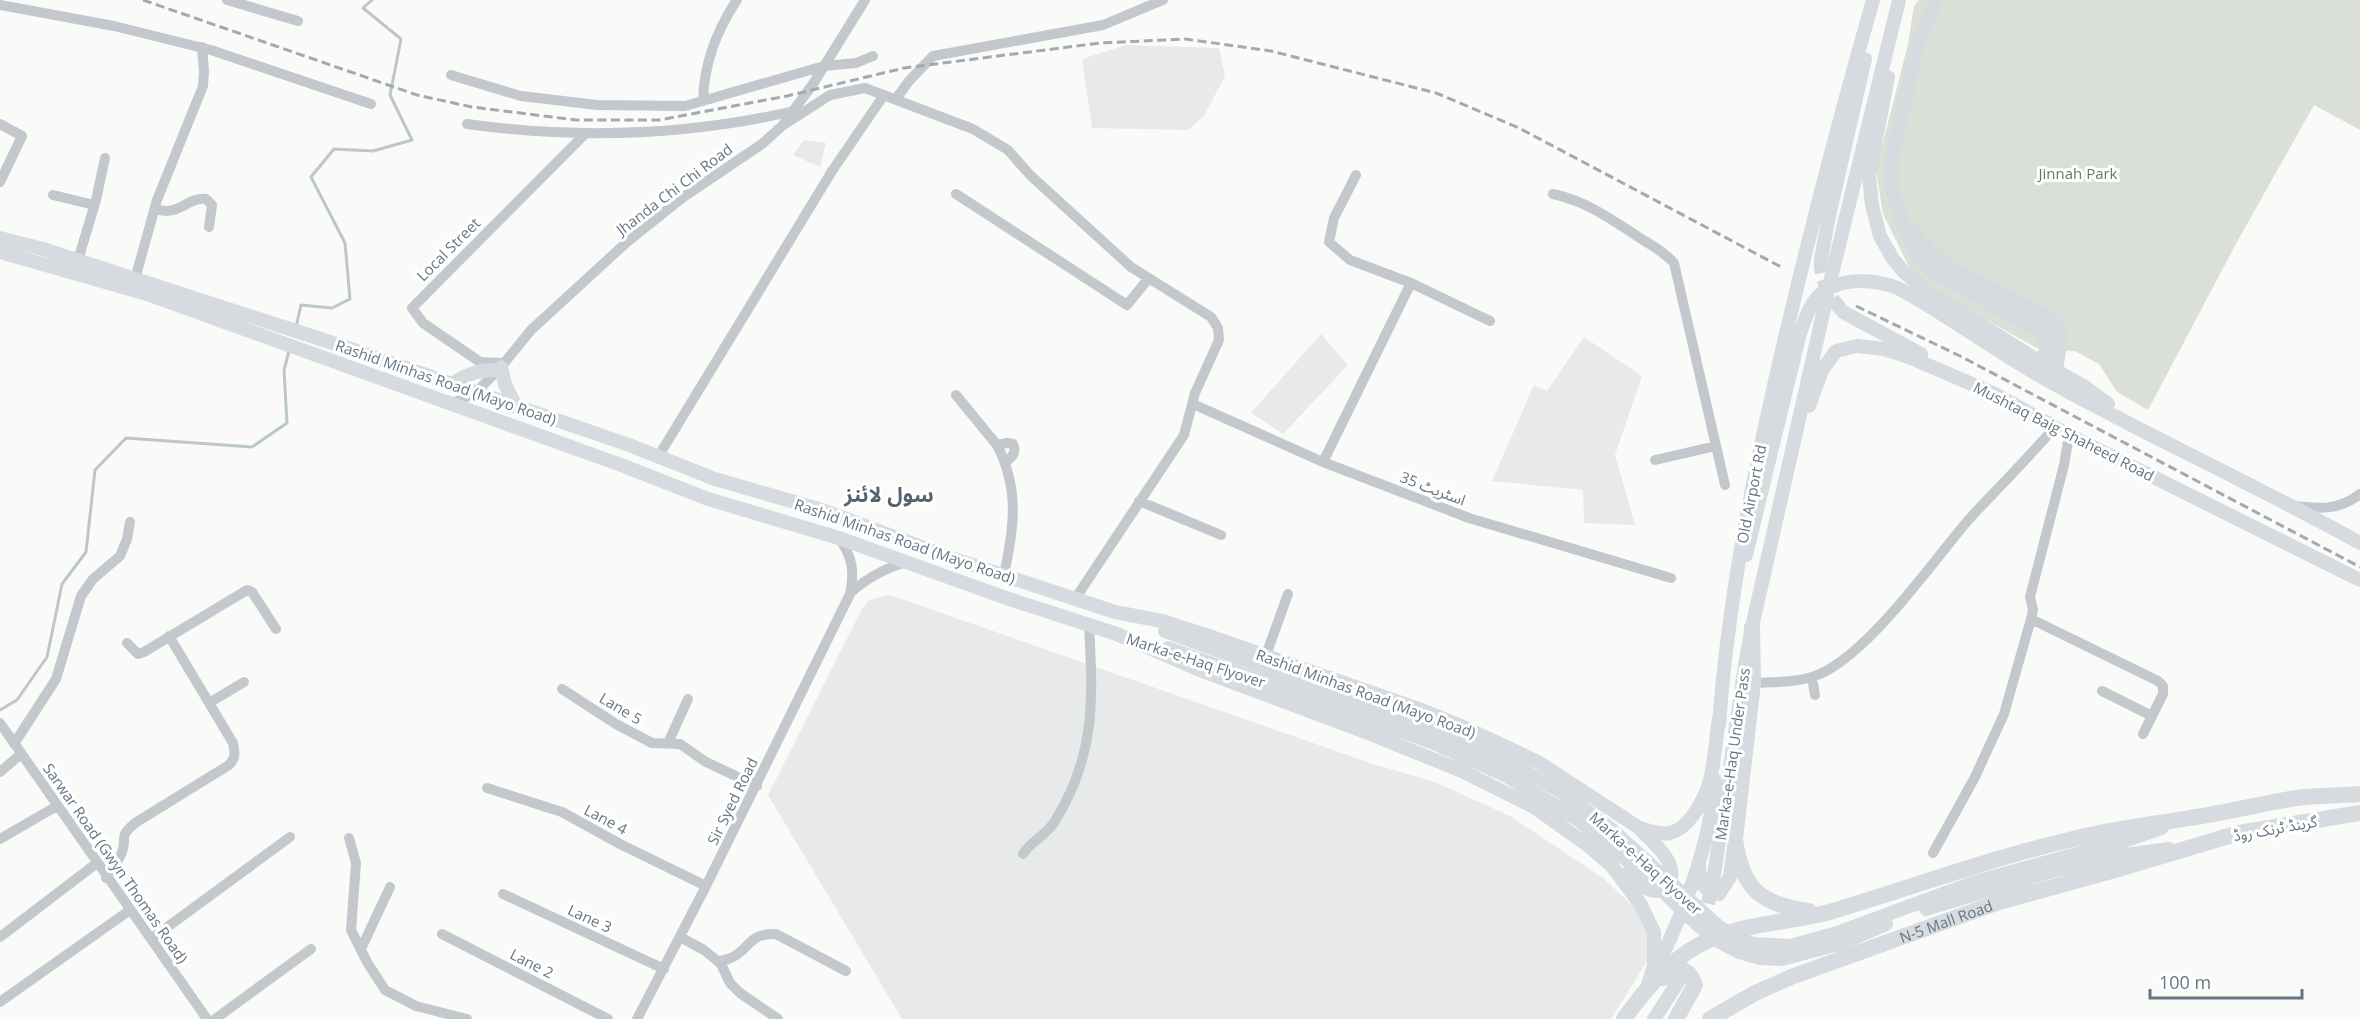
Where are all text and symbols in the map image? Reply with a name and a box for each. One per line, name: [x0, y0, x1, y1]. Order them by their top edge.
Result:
street label: Jhanda Chi Chi Road: [610, 139, 736, 241]
park label: Jinnah Park: [2036, 163, 2118, 183]
street label: Local Street: [412, 213, 484, 285]
street label: Rashid Minhas Road (Mayo Road): [333, 335, 559, 429]
street label: Mushtaq Baig Shaheed Road: [1970, 377, 2158, 485]
street label: Old Airport Rd: [1732, 443, 1770, 545]
street label: اسٹریٹ 35: [1398, 466, 1468, 510]
district label: سول لائنز: [843, 480, 934, 508]
street label: Rashid Minhas Road (Mayo Road): [792, 494, 1018, 588]
street label: Marka-e-Haq Flyover: [1124, 628, 1268, 692]
street label: Rashid Minhas Road (Mayo Road): [1253, 644, 1479, 742]
street label: Marka-e-Haq Under Pass: [1710, 666, 1754, 842]
street label: Lane 5: [596, 688, 646, 728]
street label: Sir Syed Road: [702, 754, 762, 848]
street label: Sarwar Road (Gwyn Thomas Road): [39, 759, 193, 967]
street label: Lane 4: [581, 799, 631, 839]
street label: Marka-e-Haq Flyover: [1585, 807, 1707, 919]
street label: گرینڈ ٹرنک روڈ: [2231, 811, 2319, 845]
street label: N-5 Mall Road: [1896, 895, 1995, 947]
street label: Lane 3: [565, 899, 615, 937]
street label: Lane 2: [507, 944, 557, 982]
scale bar: [2150, 962, 2302, 1000]
text: 100 m: [2159, 970, 2211, 994]

